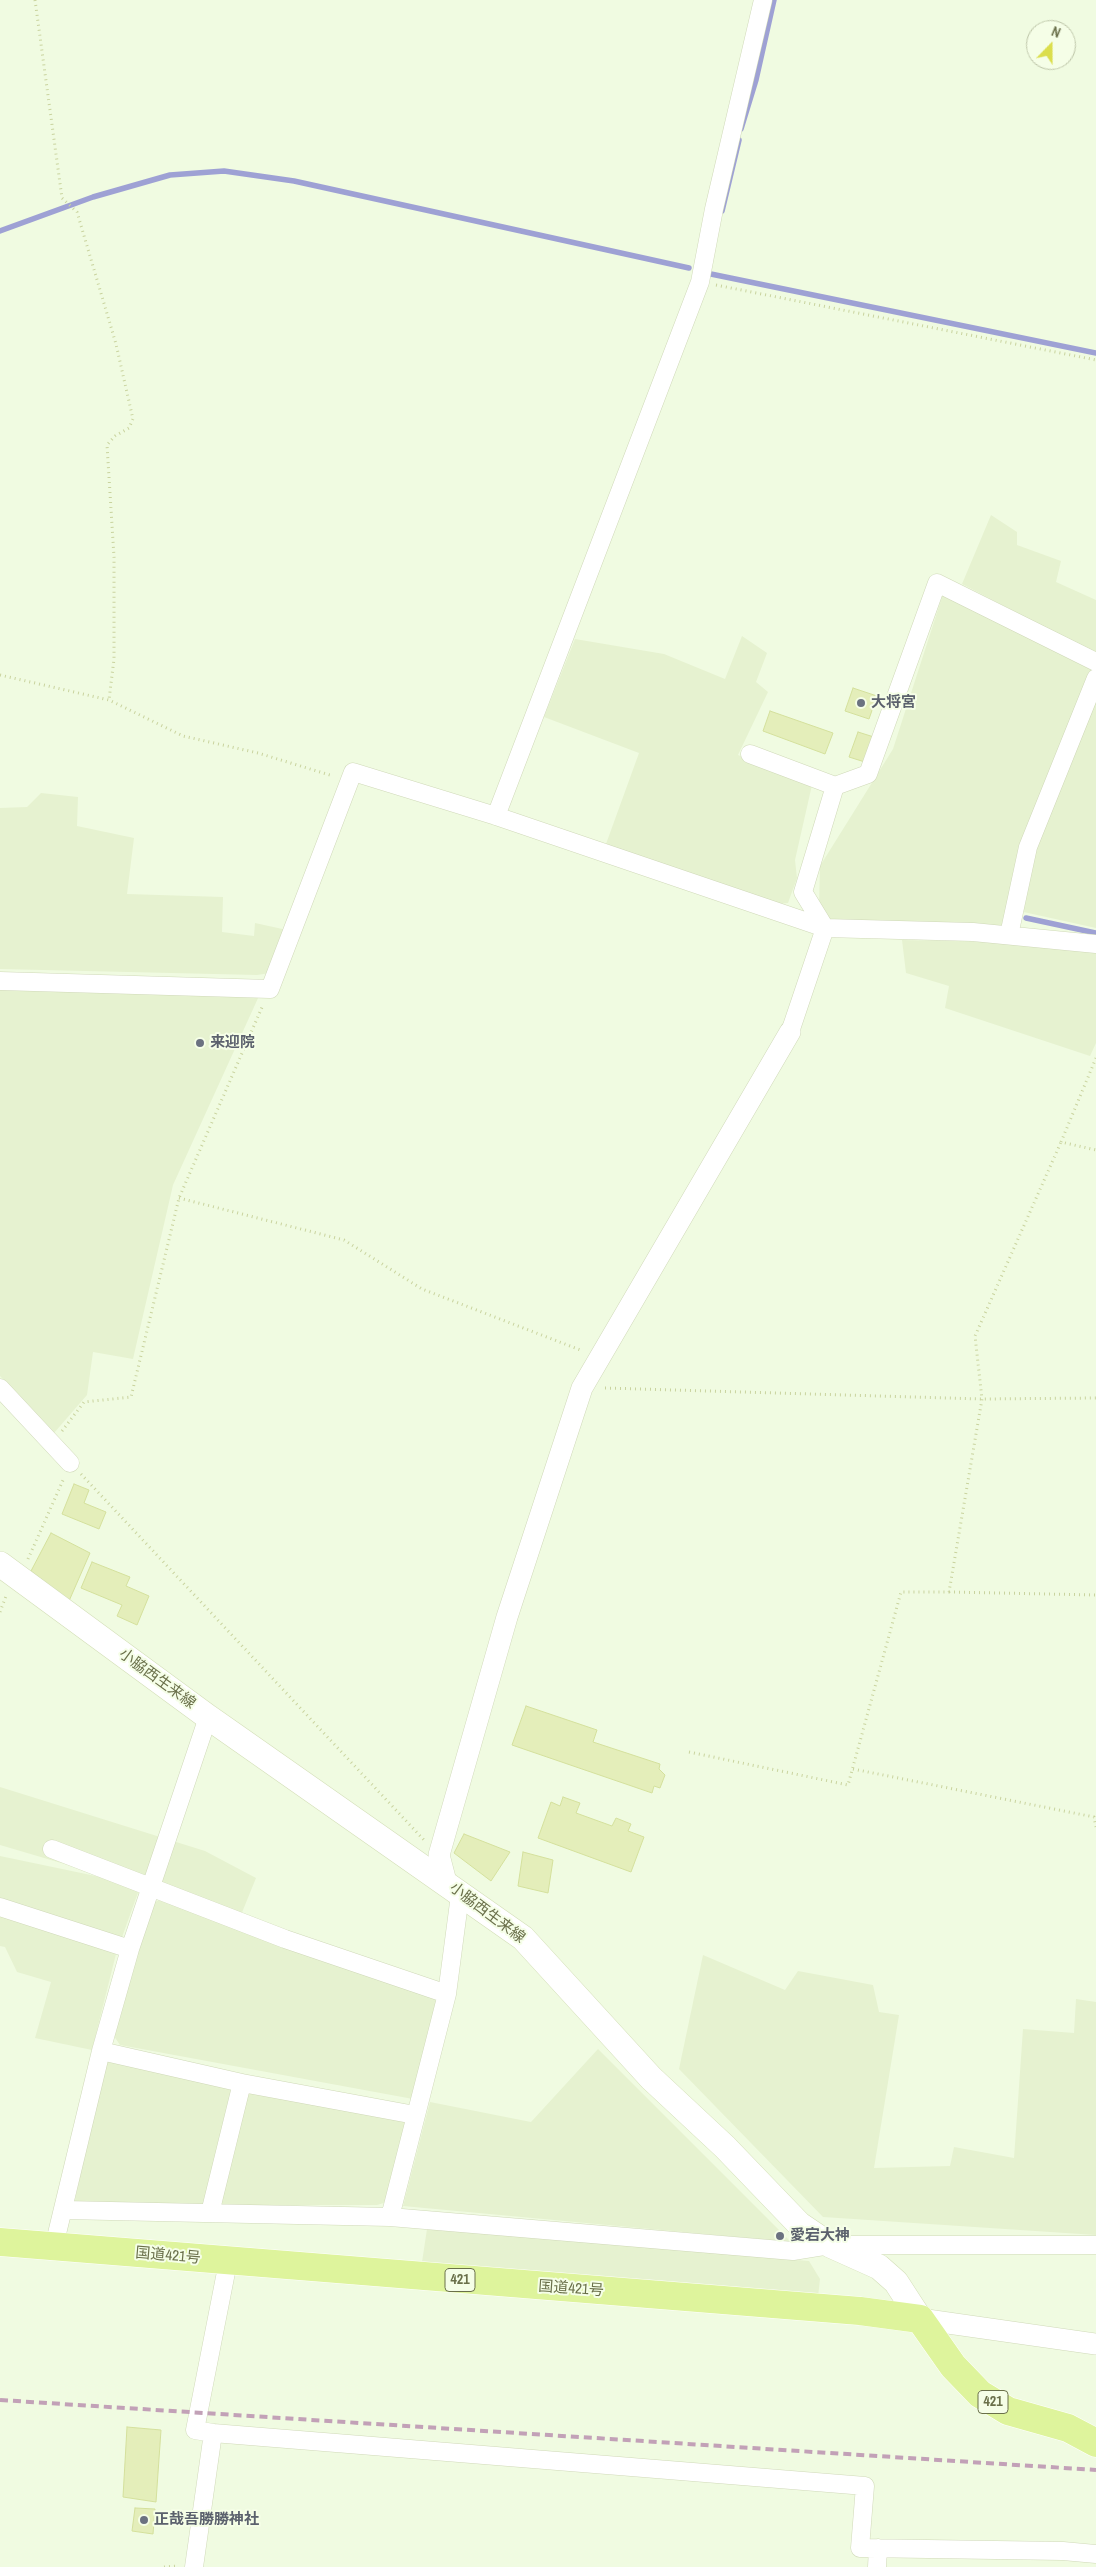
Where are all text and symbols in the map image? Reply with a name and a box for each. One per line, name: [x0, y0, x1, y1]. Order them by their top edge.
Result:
north arrow: [1026, 20, 1076, 70]
text: N: [1049, 22, 1063, 42]
place label: 大将宮: [871, 694, 916, 712]
marker: 大将宮: [855, 697, 867, 709]
place label: 来迎院: [210, 1034, 255, 1052]
marker: 来迎院: [194, 1037, 206, 1049]
street label: 小脇西生来線: [115, 1645, 199, 1713]
street label: 小脇西生来線: [446, 1879, 528, 1947]
place label: 愛宕大神: [790, 2227, 850, 2245]
marker: 愛宕大神: [774, 2230, 786, 2242]
street label: 国道421号: [135, 2244, 201, 2268]
road number: 421: [445, 2268, 475, 2292]
street label: 国道421号: [538, 2278, 604, 2300]
road number: 421: [978, 2390, 1008, 2414]
place label: 正哉吾勝勝神社: [154, 2511, 259, 2529]
marker: 正哉吾勝勝神社: [138, 2514, 150, 2526]

